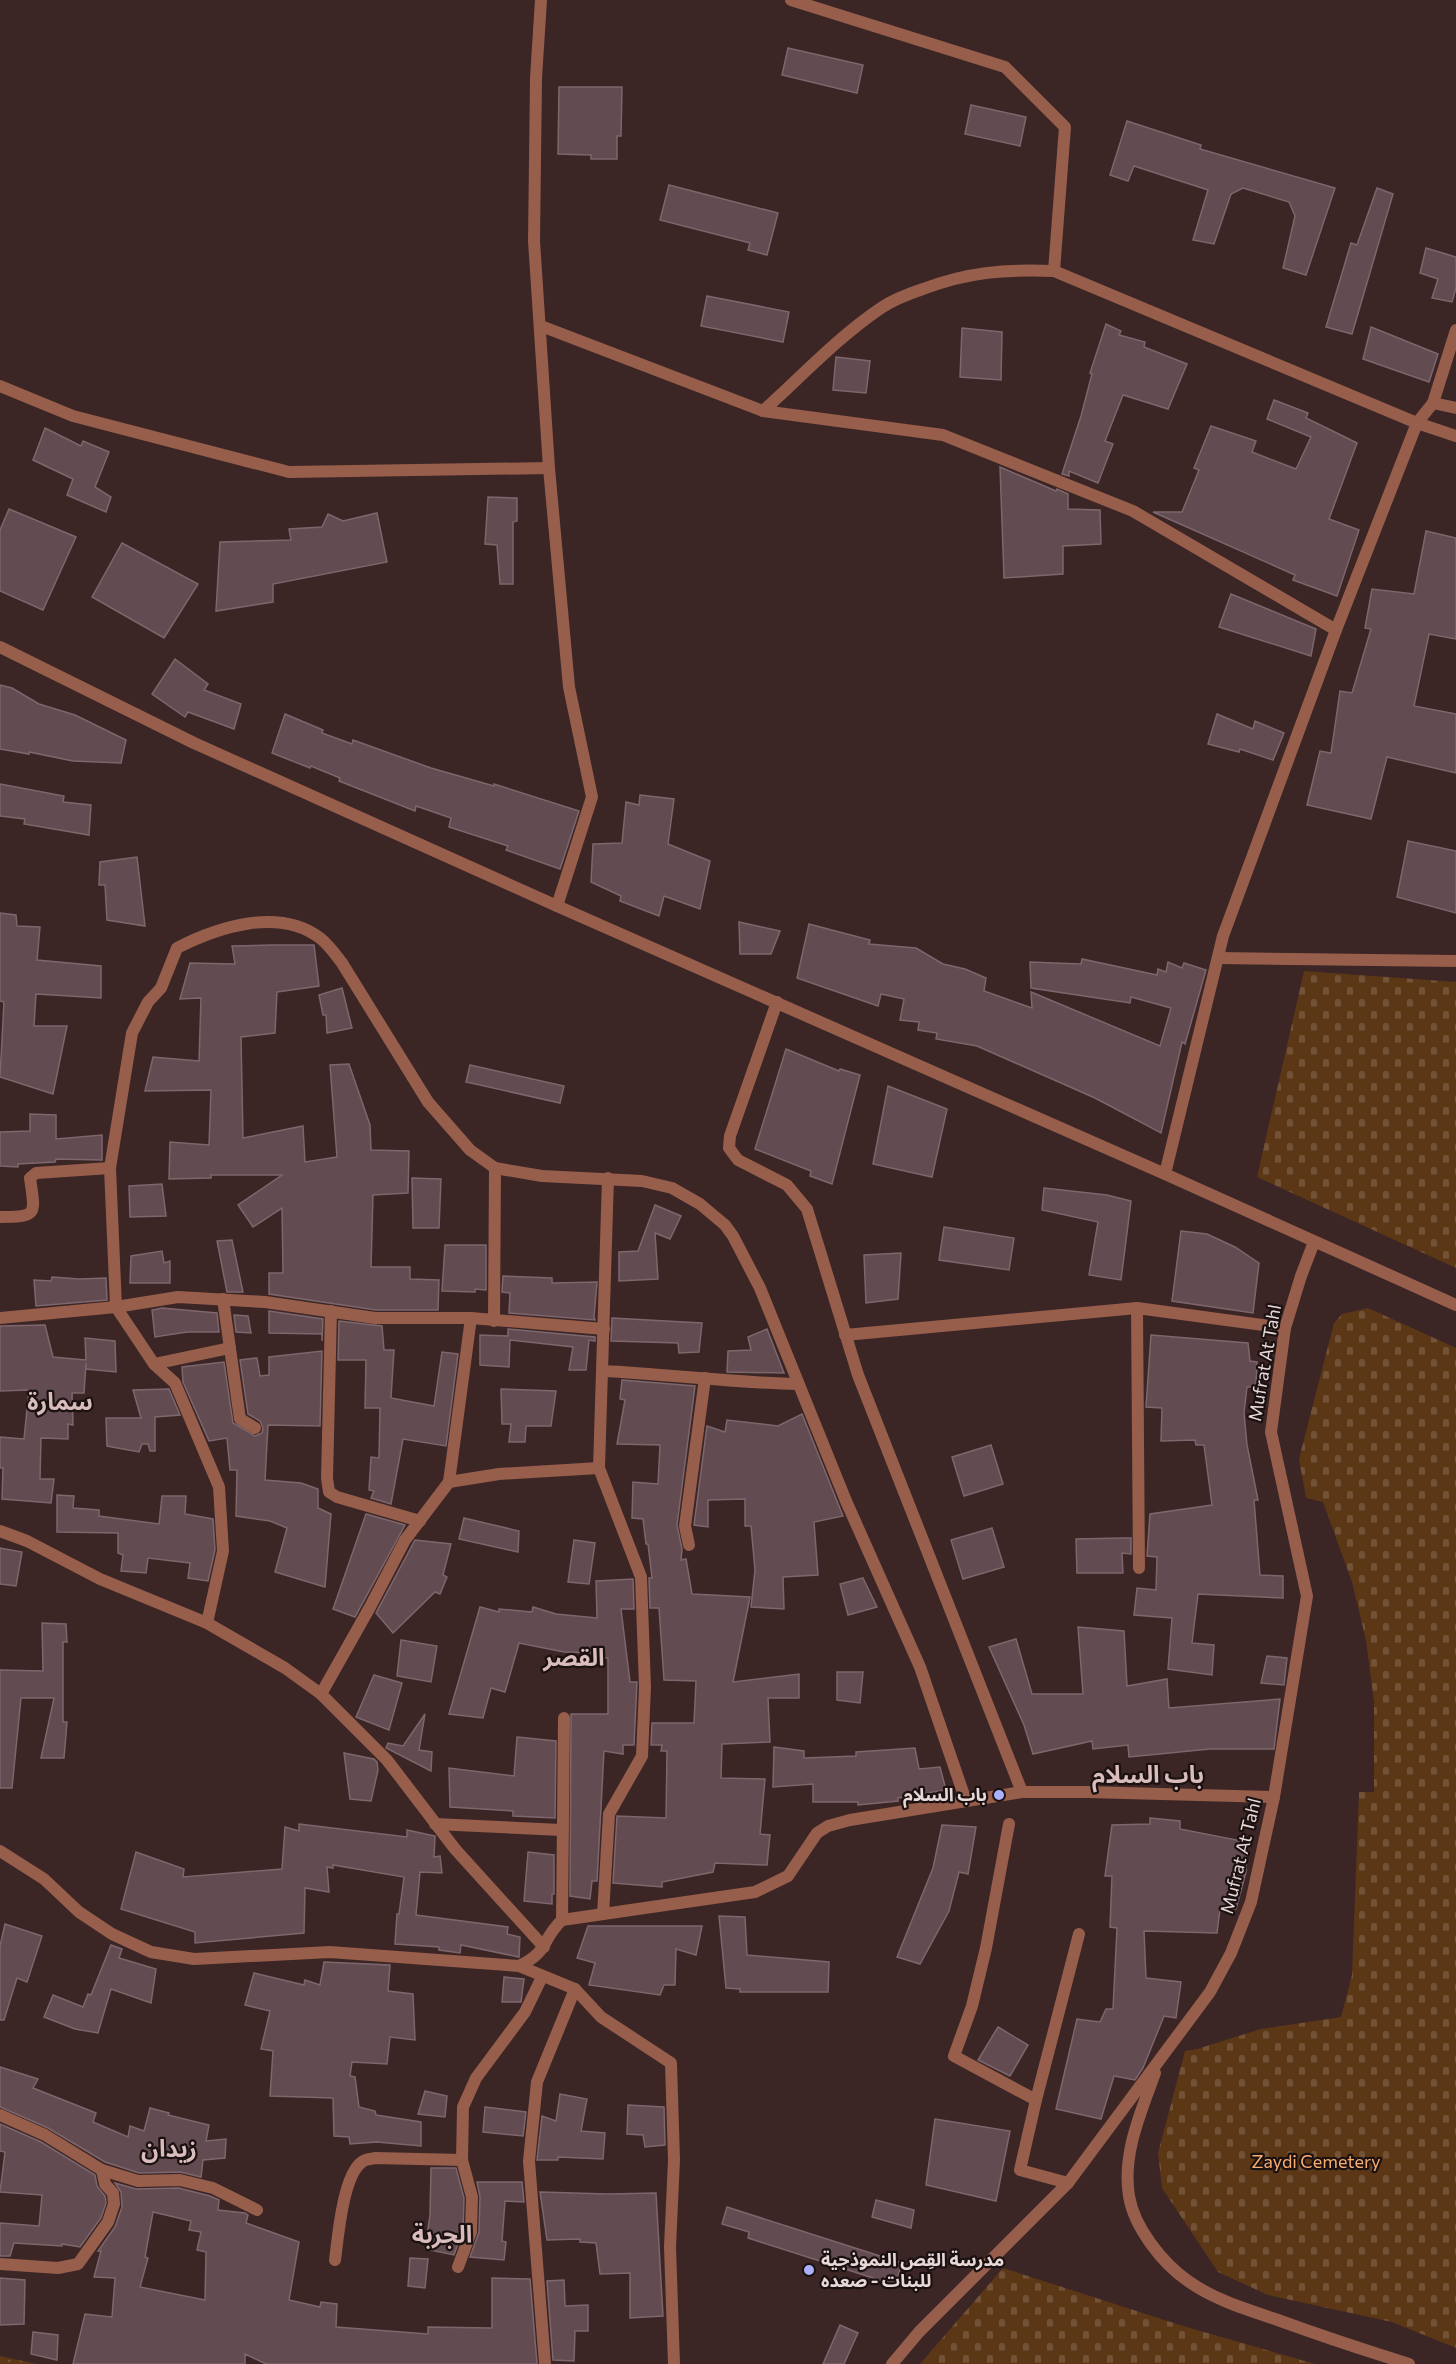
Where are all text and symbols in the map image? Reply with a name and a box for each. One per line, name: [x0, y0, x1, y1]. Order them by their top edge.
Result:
street label: Mufrat At Tahl: [1243, 1303, 1285, 1423]
district label: سمارة: [27, 1386, 93, 1416]
district label: القصر: [542, 1642, 605, 1672]
district label: باب السلام: [1092, 1759, 1204, 1793]
place label: باب السلام: [903, 1783, 987, 1808]
marker: باب السلام: [992, 1788, 1006, 1802]
street label: Mufrat At Tahl: [1215, 1796, 1265, 1916]
district label: زيدان: [141, 2133, 197, 2163]
park label: Zaydi Cemetery: [1252, 2150, 1381, 2172]
district label: الجربة: [412, 2219, 472, 2249]
place label: مدرسة القِص النموذجية للبنات - صعده: [821, 2248, 1004, 2291]
marker: مدرسة القِص النموذجية للبنات - صعده: [802, 2263, 816, 2277]

